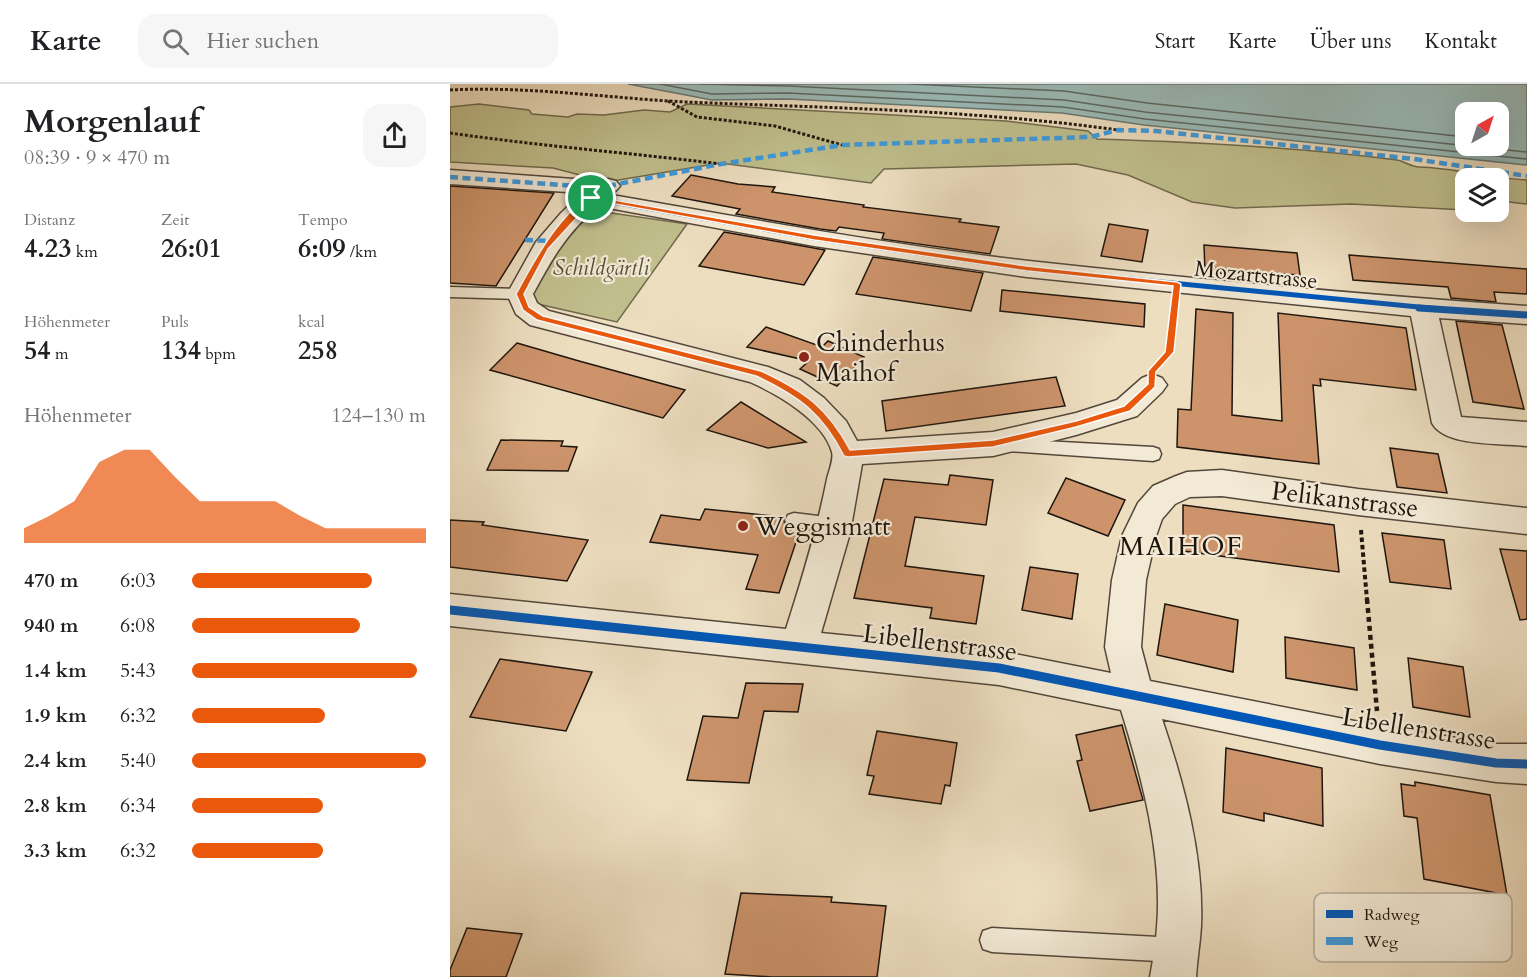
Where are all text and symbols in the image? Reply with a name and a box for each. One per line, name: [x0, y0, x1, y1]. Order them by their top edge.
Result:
search box: [138, 14, 558, 68]
text: Karte: [30, 22, 102, 60]
icon: search: [159, 25, 192, 58]
text: Hier suchen: [207, 26, 319, 56]
text: Start: [1155, 27, 1195, 56]
text: Karte: [1228, 27, 1277, 56]
text: Über uns: [1310, 27, 1392, 56]
text: Kontakt: [1425, 27, 1497, 56]
text: Morgenlauf: [24, 99, 200, 144]
north arrow: [1455, 102, 1509, 156]
map controls: [1455, 102, 1509, 222]
button: share: [363, 104, 426, 167]
text: 08:39 · 9 × 470 m: [24, 144, 170, 171]
button: layers: [1455, 168, 1509, 222]
pin: [565, 172, 616, 223]
icon: arrive: [574, 181, 607, 214]
text: Distanz: [24, 209, 75, 231]
text: Zeit: [161, 209, 189, 231]
text: Tempo: [298, 209, 348, 231]
text: 4.23: [24, 231, 72, 266]
text: 26:01: [161, 231, 222, 266]
text: 6:09: [298, 231, 346, 266]
text: km: [72, 241, 98, 263]
text: /km: [346, 241, 377, 263]
park label: Schildgärtli: [553, 253, 650, 283]
street label: Mozartstrasse: [1193, 254, 1319, 296]
text: Höhenmeter: [24, 311, 110, 333]
text: Puls: [161, 311, 189, 333]
text: kcal: [298, 311, 325, 333]
place label: Chinderhus Maihof: [816, 325, 945, 390]
text: 54: [24, 333, 51, 368]
text: 134: [161, 333, 201, 368]
text: 258: [298, 333, 338, 368]
text: m: [51, 343, 68, 365]
text: bpm: [201, 343, 236, 365]
marker: Chinderhus Maihof: [797, 350, 811, 364]
text: Höhenmeter: [24, 402, 132, 429]
text: 124–130 m: [331, 402, 426, 429]
street label: Pelikanstrasse: [1269, 473, 1420, 526]
place label: Weggismatt: [754, 509, 890, 544]
marker: Weggismatt: [736, 519, 750, 533]
district label: MAIHOF: [1119, 528, 1243, 565]
text: 470 m: [24, 567, 79, 594]
text: 6:03: [120, 567, 156, 594]
text: 940 m: [24, 612, 79, 639]
text: 6:08: [120, 612, 156, 639]
street label: Libellenstrasse: [861, 616, 1019, 669]
text: 1.4 km: [24, 657, 87, 684]
text: 5:43: [120, 657, 156, 684]
street label: Libellenstrasse: [1339, 699, 1498, 758]
text: 1.9 km: [24, 702, 87, 729]
text: 6:32: [120, 702, 156, 729]
text: 2.4 km: [24, 747, 87, 774]
text: 5:40: [120, 747, 156, 774]
text: 2.8 km: [24, 792, 87, 819]
text: 6:34: [120, 792, 156, 819]
text: 3.3 km: [24, 837, 87, 864]
text: 6:32: [120, 837, 156, 864]
legend: [1314, 893, 1512, 962]
text: Radweg: [1364, 904, 1420, 926]
text: Weg: [1363, 931, 1398, 953]

